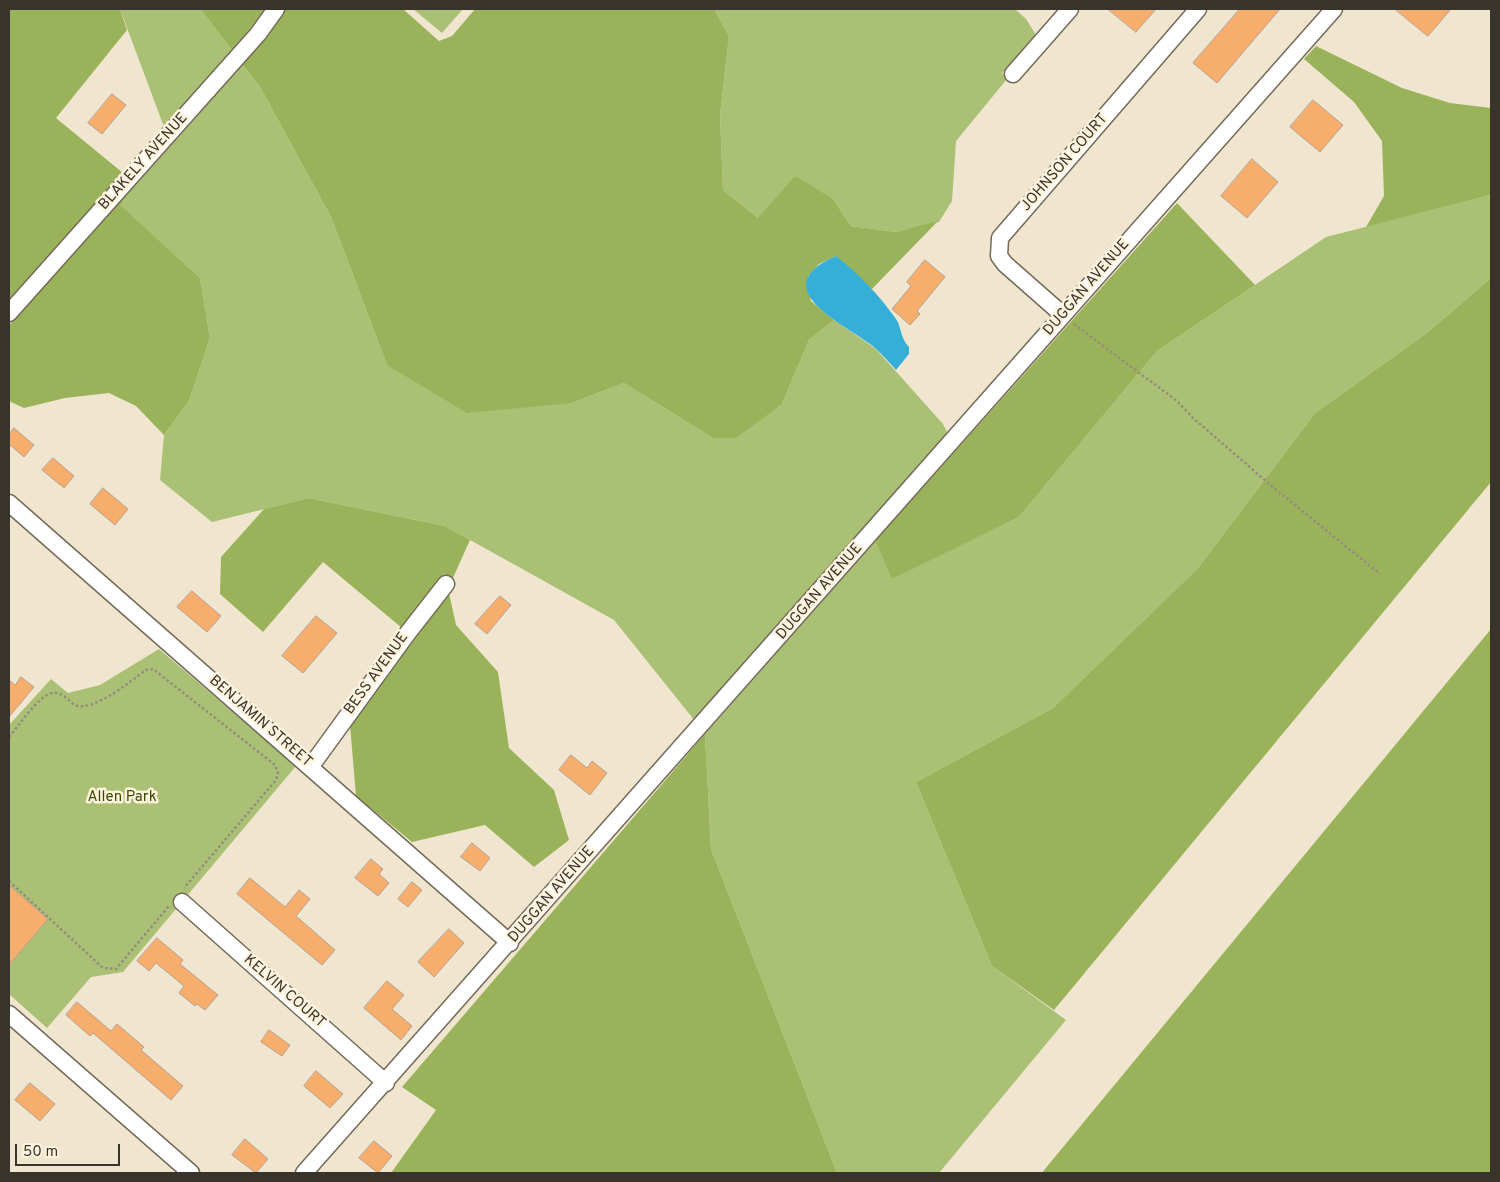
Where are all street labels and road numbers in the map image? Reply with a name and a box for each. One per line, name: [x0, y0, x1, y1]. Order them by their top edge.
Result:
street label: BLAKELY AVENUE: [96, 110, 192, 214]
street label: JOHNSON COURT: [1018, 111, 1112, 215]
street label: DUGGAN AVENUE: [1040, 236, 1134, 340]
street label: DUGGAN AVENUE: [773, 540, 867, 644]
street label: BESS AVENUE: [341, 629, 413, 719]
street label: BENJAMIN STREET: [205, 672, 315, 772]
street label: DUGGAN AVENUE: [505, 843, 599, 947]
street label: KELVIN COURT: [239, 951, 329, 1033]

